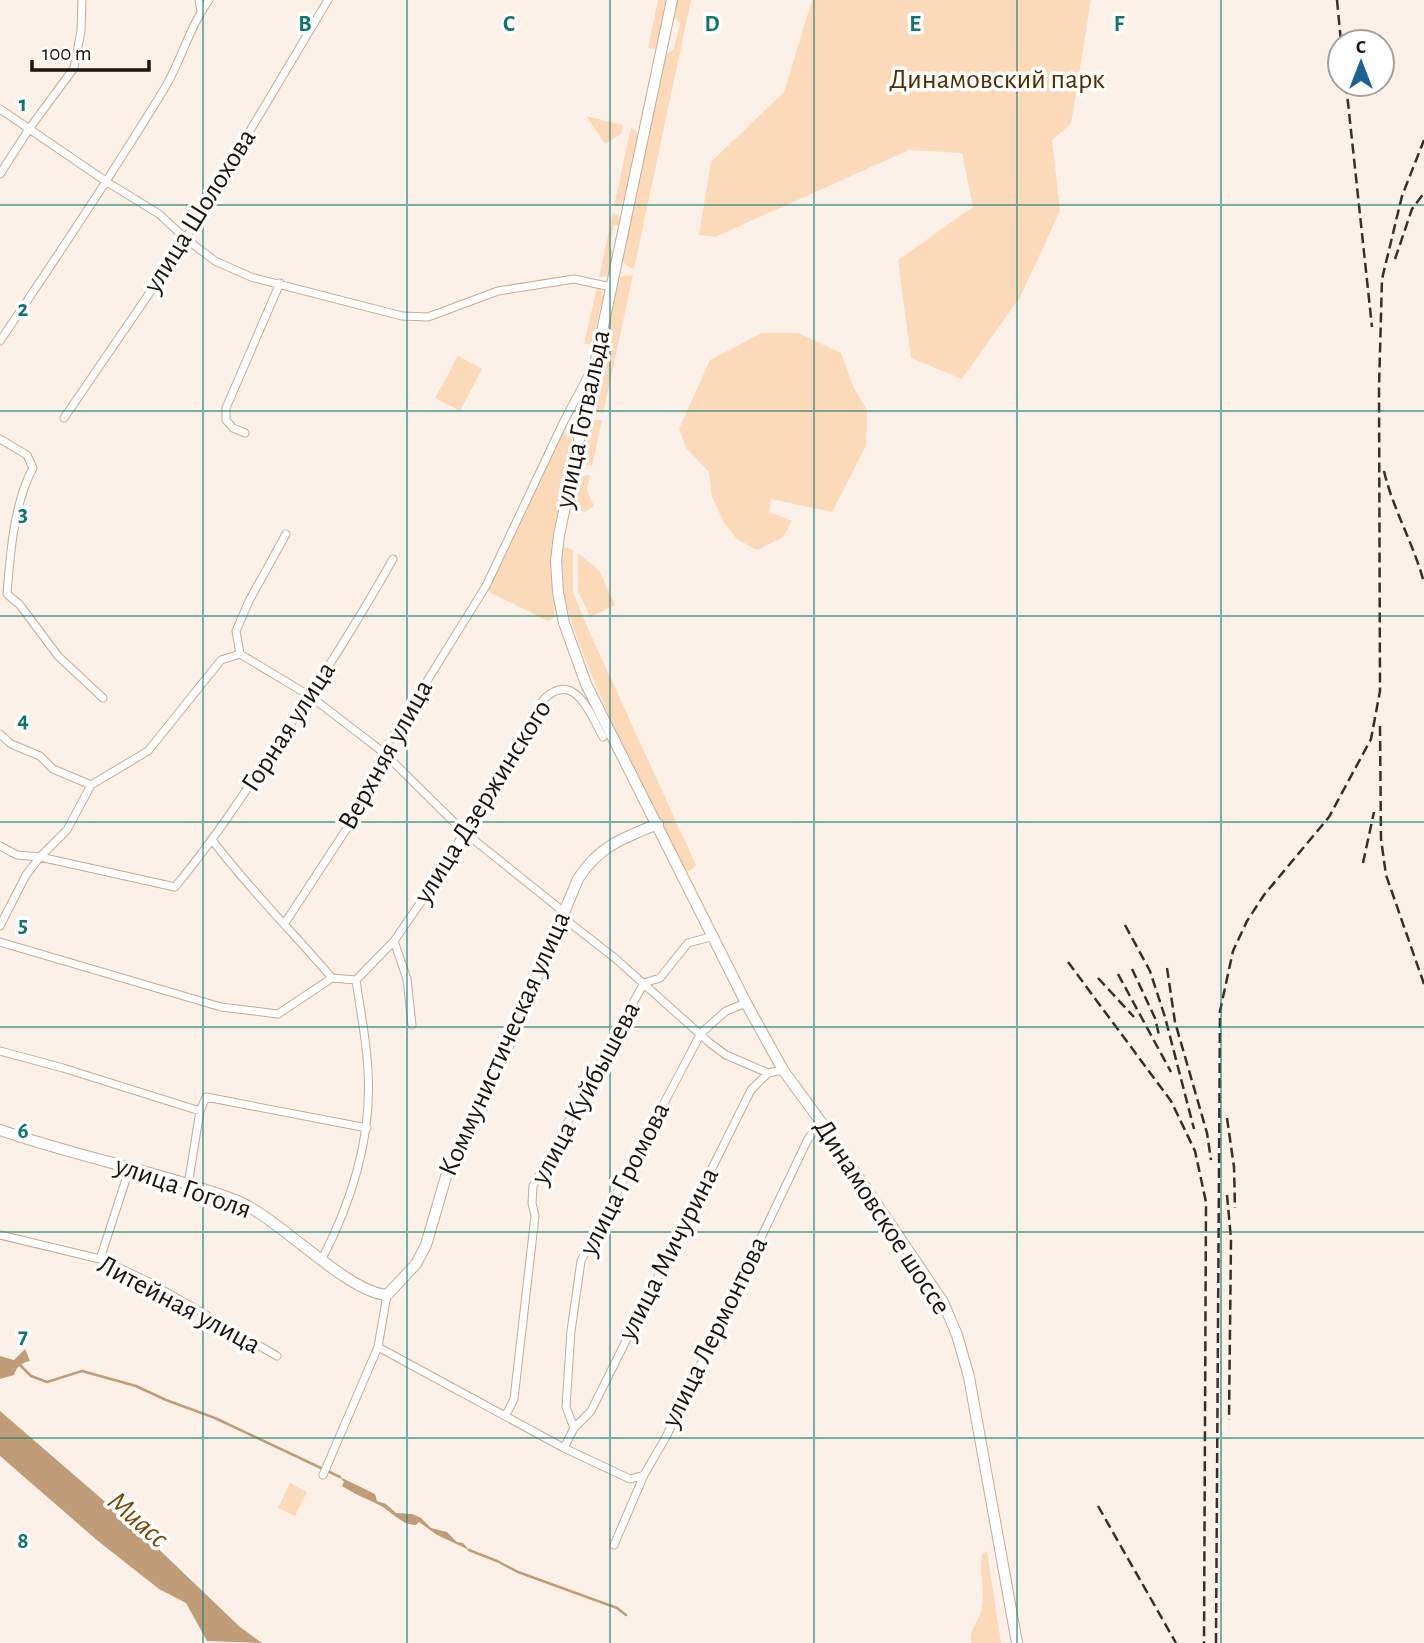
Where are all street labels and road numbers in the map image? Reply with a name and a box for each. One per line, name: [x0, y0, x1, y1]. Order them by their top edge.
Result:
street label: улица Шолохова: [138, 124, 262, 299]
street label: улица Готвальда: [550, 327, 616, 512]
street label: Горная улица: [237, 657, 341, 797]
street label: Верхняя улица: [333, 675, 439, 835]
street label: улица Дзержинского: [409, 695, 557, 910]
street label: Коммунистическая улица: [434, 907, 576, 1181]
street label: улица Куйбышева: [526, 997, 646, 1190]
street label: улица Громова: [574, 1098, 676, 1261]
street label: Динамовское шоссе: [809, 1114, 955, 1320]
street label: улица Гоголя: [110, 1151, 255, 1224]
street label: улица Мичурина: [613, 1163, 725, 1346]
street label: улица Лермонтова: [656, 1232, 773, 1433]
street label: Литейная улица: [93, 1250, 265, 1360]

